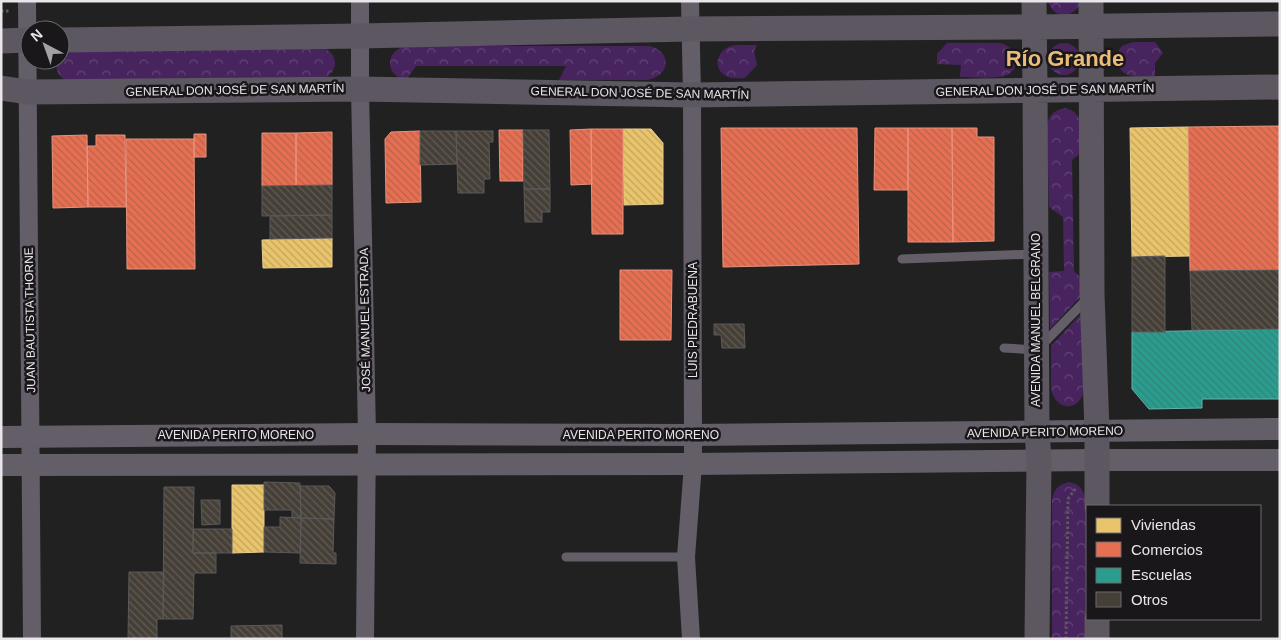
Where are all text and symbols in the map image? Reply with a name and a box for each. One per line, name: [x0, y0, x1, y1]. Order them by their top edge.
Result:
north arrow: [20, 20, 70, 70]
text: N: [27, 26, 46, 45]
district label: Río Grande: [1006, 46, 1124, 71]
street label: GENERAL DON JOSÉ DE SAN MARTÍN: [126, 80, 344, 99]
street label: GENERAL DON JOSÉ DE SAN MARTÍN: [936, 80, 1154, 99]
street label: GENERAL DON JOSÉ DE SAN MARTÍN: [531, 83, 749, 102]
street label: AVENIDA MANUEL BELGRANO: [1029, 233, 1043, 407]
street label: JUAN BAUTISTA THORNE: [22, 247, 38, 393]
street label: JOSÉ MANUEL ESTRADA: [356, 248, 373, 392]
street label: LUIS PIEDRABUENA: [686, 262, 700, 378]
street label: AVENIDA PERITO MORENO: [967, 424, 1123, 440]
street label: AVENIDA PERITO MORENO: [158, 428, 314, 442]
street label: AVENIDA PERITO MORENO: [563, 428, 719, 442]
legend: [1086, 505, 1261, 620]
text: Viviendas: [1131, 516, 1196, 533]
text: Comercios: [1131, 541, 1203, 558]
text: Escuelas: [1131, 566, 1192, 583]
text: Otros: [1131, 591, 1168, 608]

